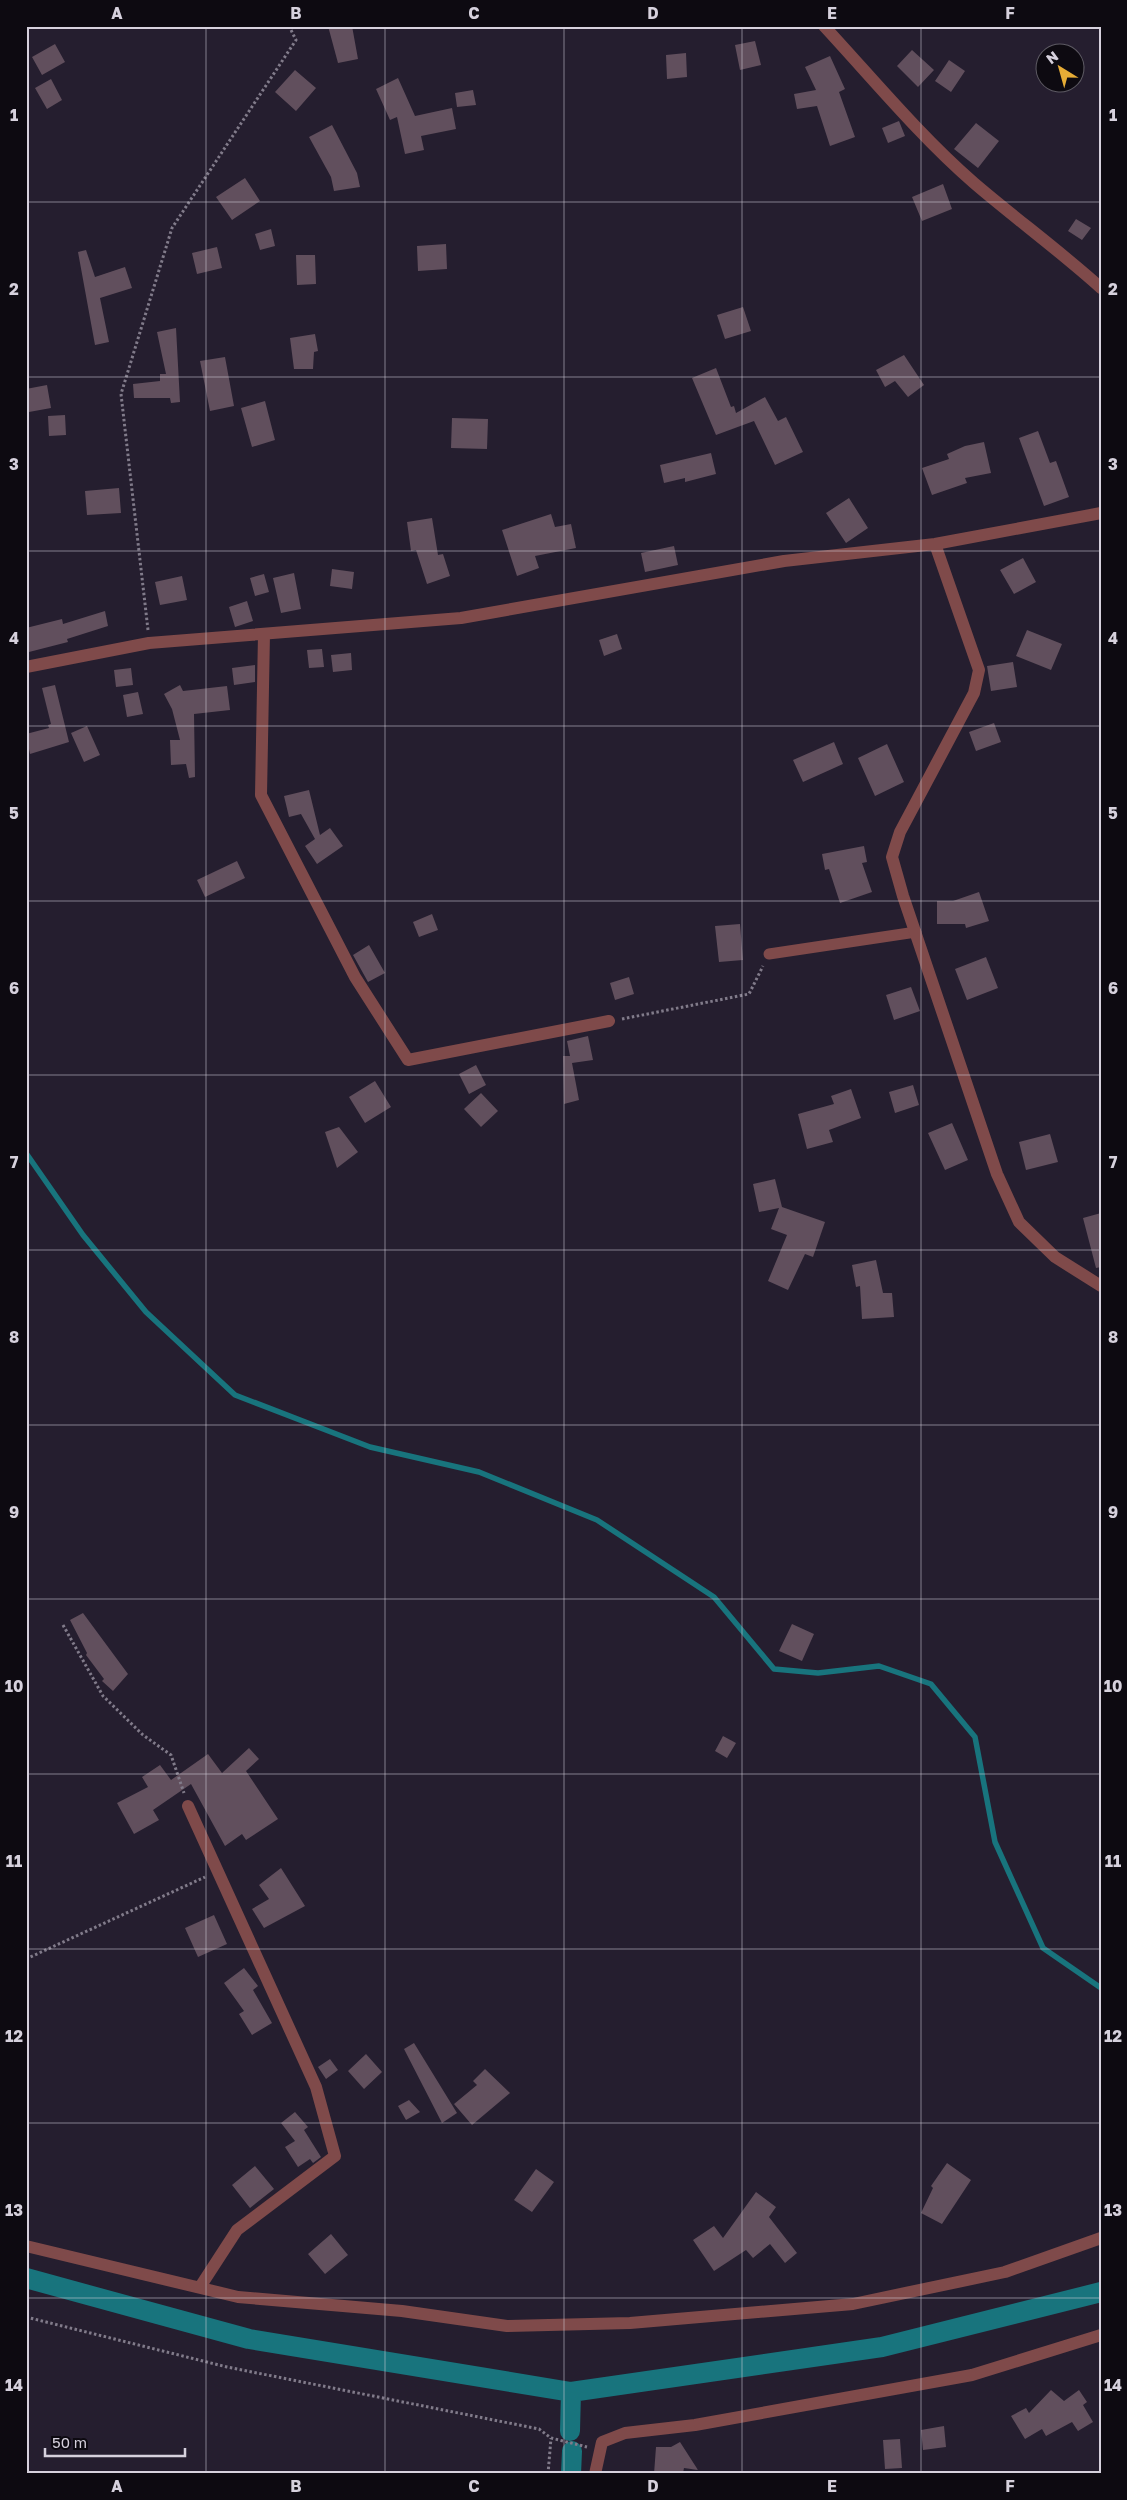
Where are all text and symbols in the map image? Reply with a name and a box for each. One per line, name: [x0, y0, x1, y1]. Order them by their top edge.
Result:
text: A: [111, 3, 123, 23]
text: B: [290, 3, 302, 23]
text: C: [468, 3, 480, 23]
text: D: [647, 3, 659, 23]
text: E: [827, 3, 837, 23]
text: F: [1005, 3, 1015, 23]
north arrow: [1034, 42, 1084, 92]
text: N: [1043, 47, 1061, 67]
text: 1: [10, 105, 18, 125]
text: 1: [1109, 105, 1117, 125]
text: 2: [9, 279, 19, 299]
text: 2: [1108, 279, 1118, 299]
text: 3: [9, 454, 19, 474]
text: 3: [1108, 454, 1118, 474]
text: 4: [9, 628, 19, 648]
text: 4: [1108, 628, 1118, 648]
text: 5: [9, 803, 19, 823]
text: 5: [1108, 803, 1118, 823]
text: 6: [9, 978, 19, 998]
text: 6: [1108, 978, 1118, 998]
text: 7: [10, 1152, 19, 1172]
text: 7: [1109, 1152, 1118, 1172]
text: 8: [9, 1327, 19, 1347]
text: 8: [1108, 1327, 1118, 1347]
text: 9: [9, 1502, 19, 1522]
text: 9: [1108, 1502, 1118, 1522]
text: 10: [5, 1676, 23, 1696]
text: 10: [1104, 1676, 1122, 1696]
text: 11: [6, 1851, 22, 1871]
text: 11: [1105, 1851, 1121, 1871]
text: 12: [5, 2026, 23, 2046]
text: 12: [1104, 2026, 1122, 2046]
text: 13: [5, 2200, 23, 2220]
text: 13: [1104, 2200, 1122, 2220]
text: 14: [5, 2375, 23, 2395]
text: 14: [1104, 2375, 1122, 2395]
scale bar: [45, 2425, 185, 2457]
text: 50 m: [52, 2433, 87, 2451]
text: A: [111, 2476, 123, 2496]
text: B: [290, 2476, 302, 2496]
text: C: [468, 2476, 480, 2496]
text: D: [647, 2476, 659, 2496]
text: E: [827, 2476, 837, 2496]
text: F: [1005, 2476, 1015, 2496]

